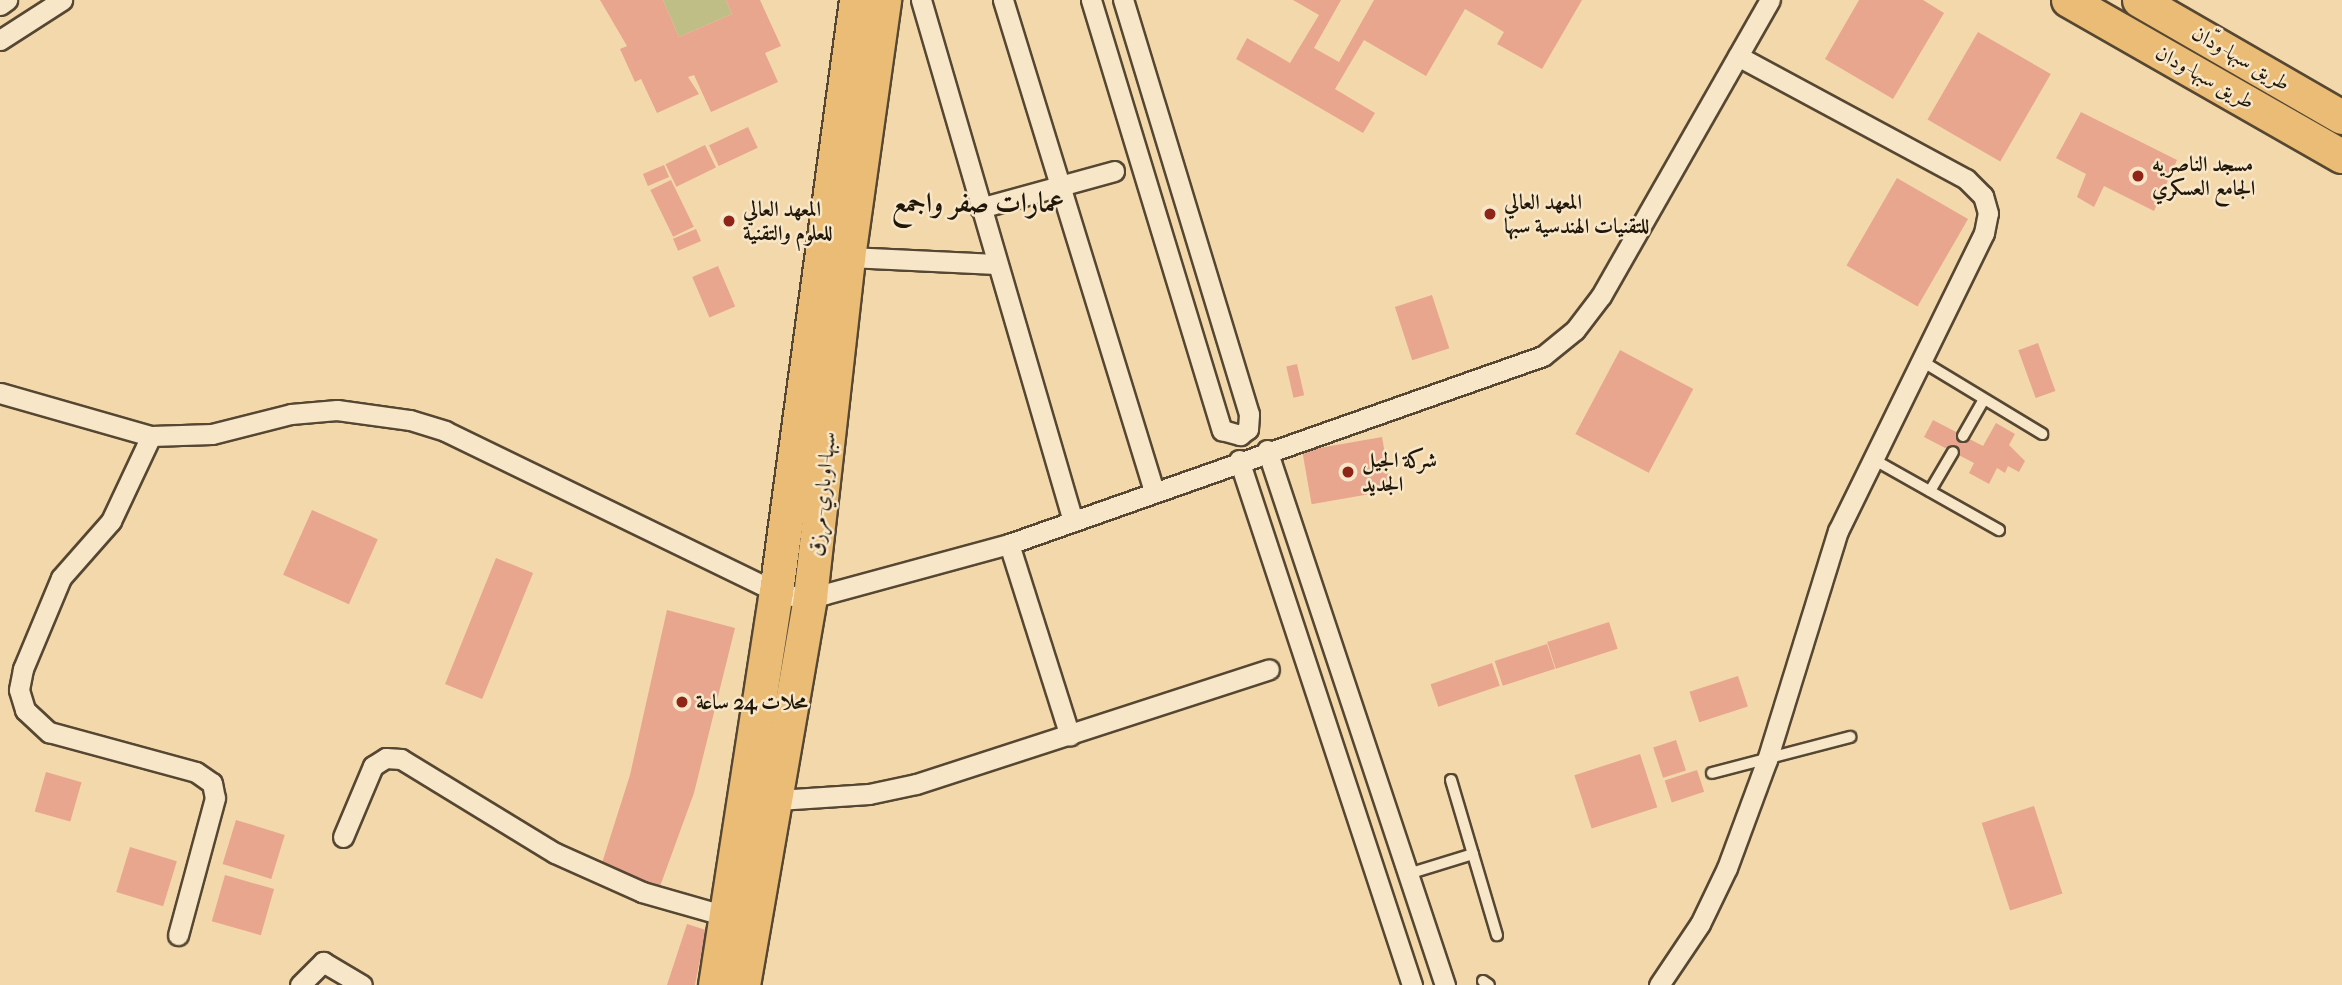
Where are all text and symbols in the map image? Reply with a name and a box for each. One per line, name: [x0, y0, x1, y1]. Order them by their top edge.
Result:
street label: طريق سبها-ودّان: [2187, 20, 2295, 96]
street label: طريق سبها-ودان: [2151, 40, 2259, 114]
place label: مسجد الناصريه الجامع العسكري: [2152, 151, 2255, 201]
marker: مسجد الناصريه الجامع العسكري: [2130, 168, 2146, 184]
district label: عمارات صفر واجمع: [892, 186, 1064, 220]
place label: المعهد العالي للتقنيات الهندسية سبها: [1504, 189, 1649, 239]
place label: المعهد العالي للعلوم والتقنية: [743, 196, 832, 246]
marker: المعهد العالي للتقنيات الهندسية سبها: [1482, 206, 1498, 222]
marker: المعهد العالي للعلوم والتقنية: [721, 213, 737, 229]
street label: سبها-اوباري-مرزق: [803, 430, 841, 558]
place label: شركة الجيل الجديد: [1362, 447, 1437, 497]
marker: شركة الجيل الجديد: [1340, 464, 1356, 480]
place label: محلات 24 ساعة: [696, 689, 808, 715]
marker: محلات 24 ساعة: [674, 694, 690, 710]

